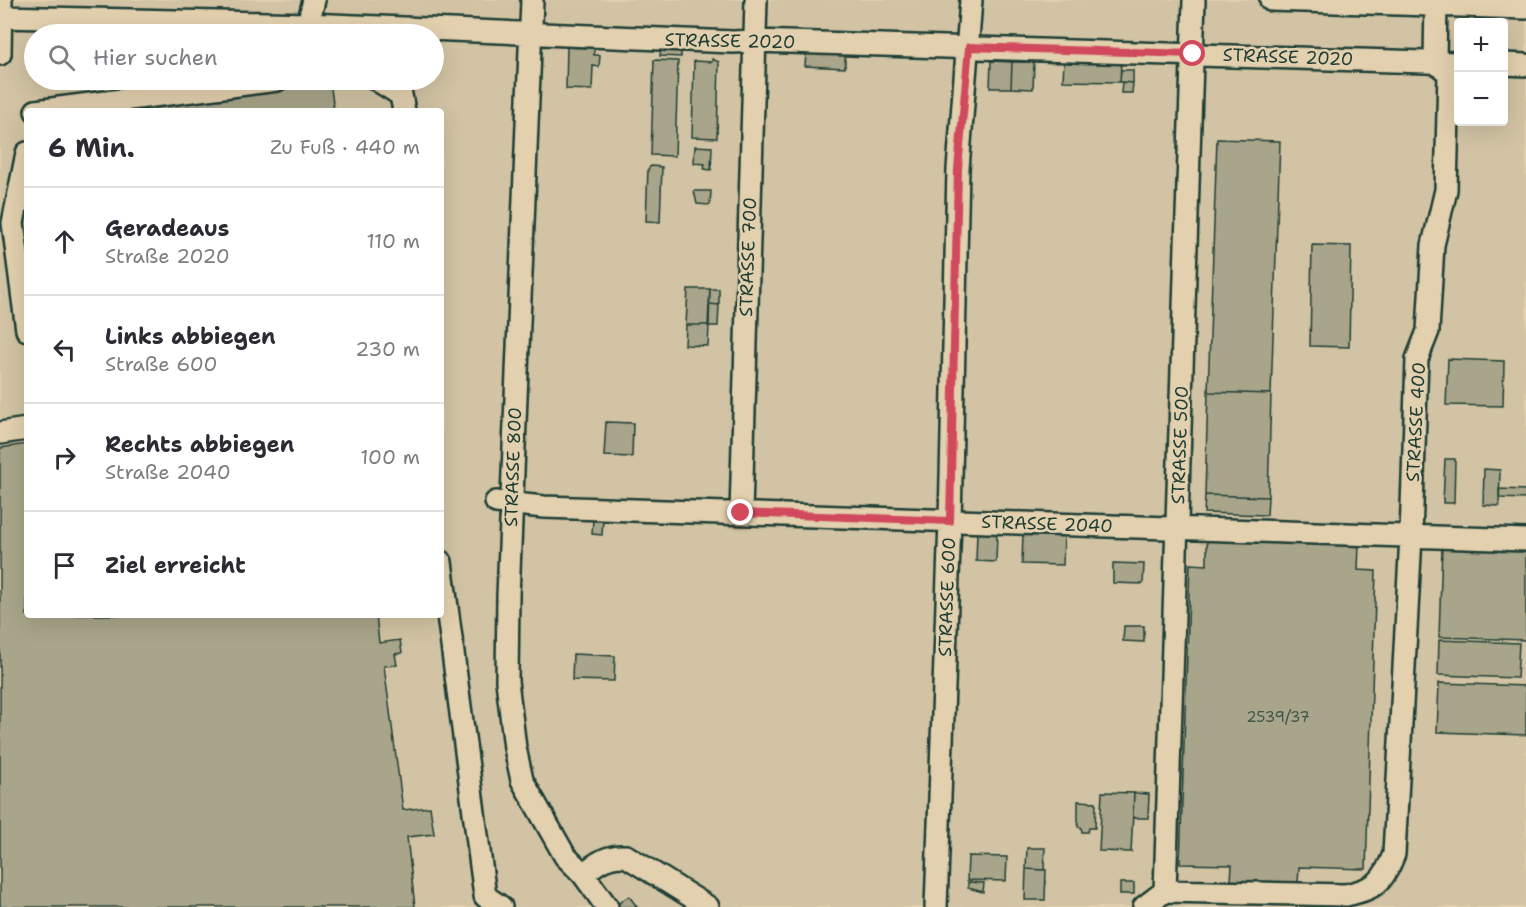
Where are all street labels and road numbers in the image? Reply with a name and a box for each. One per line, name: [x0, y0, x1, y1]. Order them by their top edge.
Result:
street label: STRASSE 2020: [664, 28, 796, 54]
street label: STRASSE 2020: [1222, 43, 1354, 71]
street label: STRASSE 700: [734, 197, 762, 317]
street label: STRASSE 400: [1401, 361, 1431, 483]
street label: STRASSE 500: [1166, 385, 1194, 505]
street label: STRASSE 800: [499, 407, 527, 527]
street label: STRASSE 2040: [981, 510, 1113, 538]
street label: STRASSE 600: [933, 537, 961, 657]

